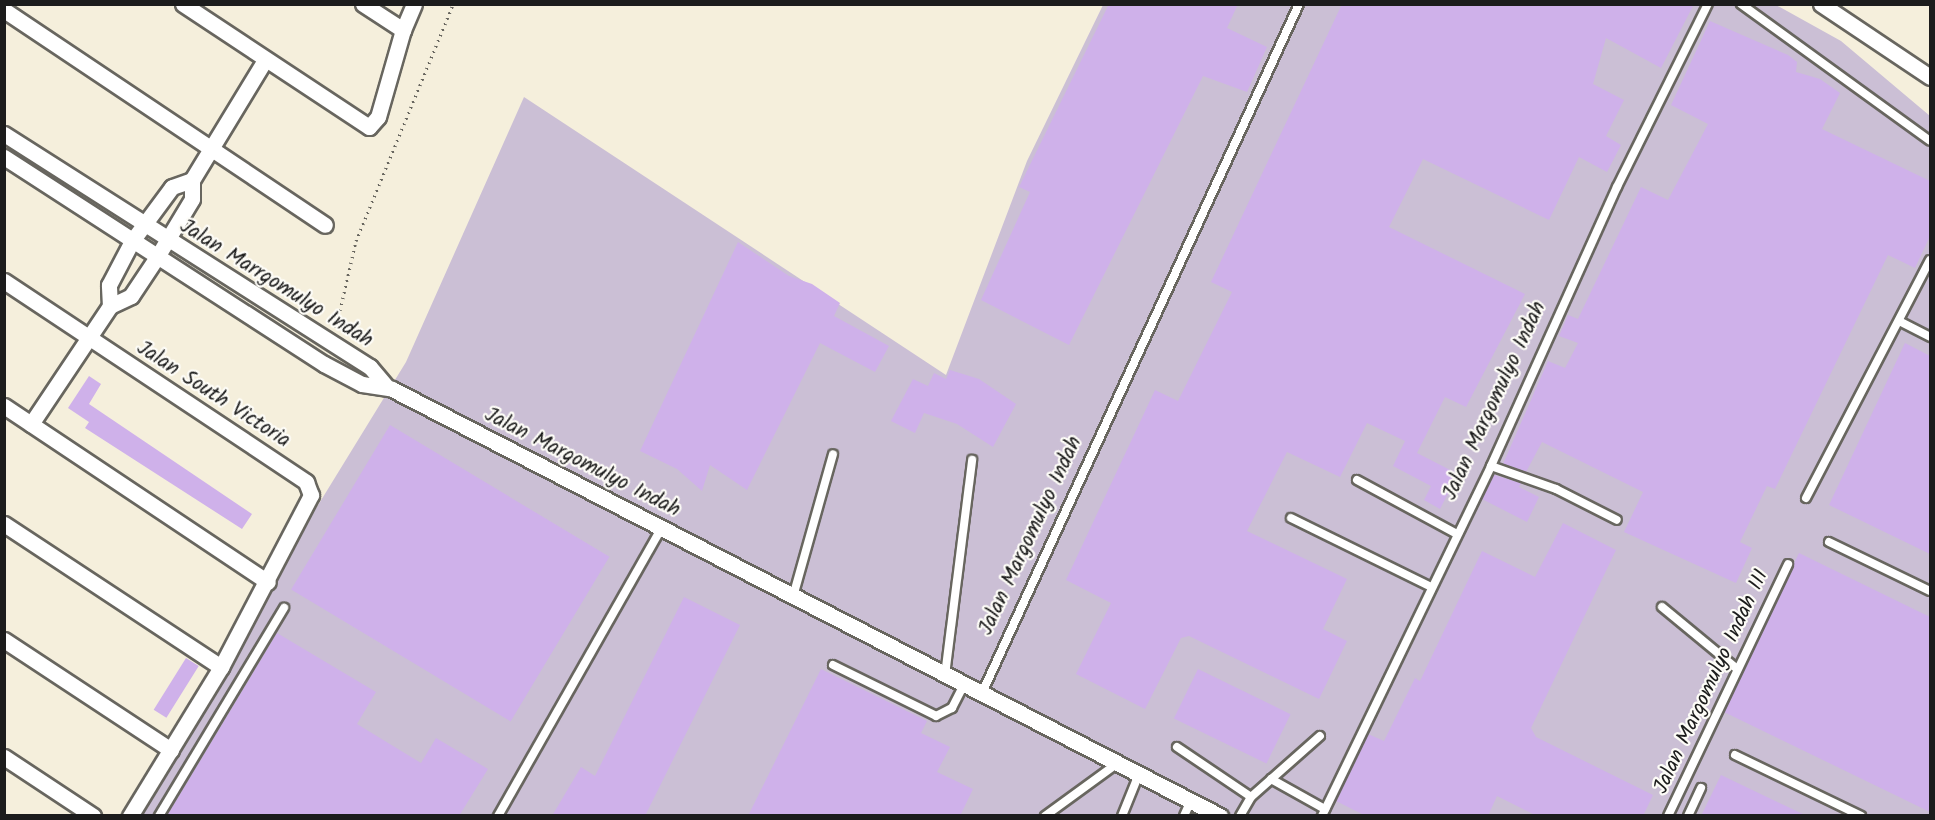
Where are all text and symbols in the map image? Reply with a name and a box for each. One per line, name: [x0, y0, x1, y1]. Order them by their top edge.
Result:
street label: Jalan Marrgomulyo Indah: [175, 214, 377, 354]
street label: Jalan Margomulyo Indah: [1438, 298, 1552, 504]
street label: Jalan South Victoria: [132, 336, 294, 454]
street label: Jalan Margomulyo Indah: [480, 403, 684, 523]
street label: Jalan Margomulyo Indah: [974, 433, 1088, 639]
street label: Jalan Margomulyo Indah III: [1649, 566, 1775, 798]

